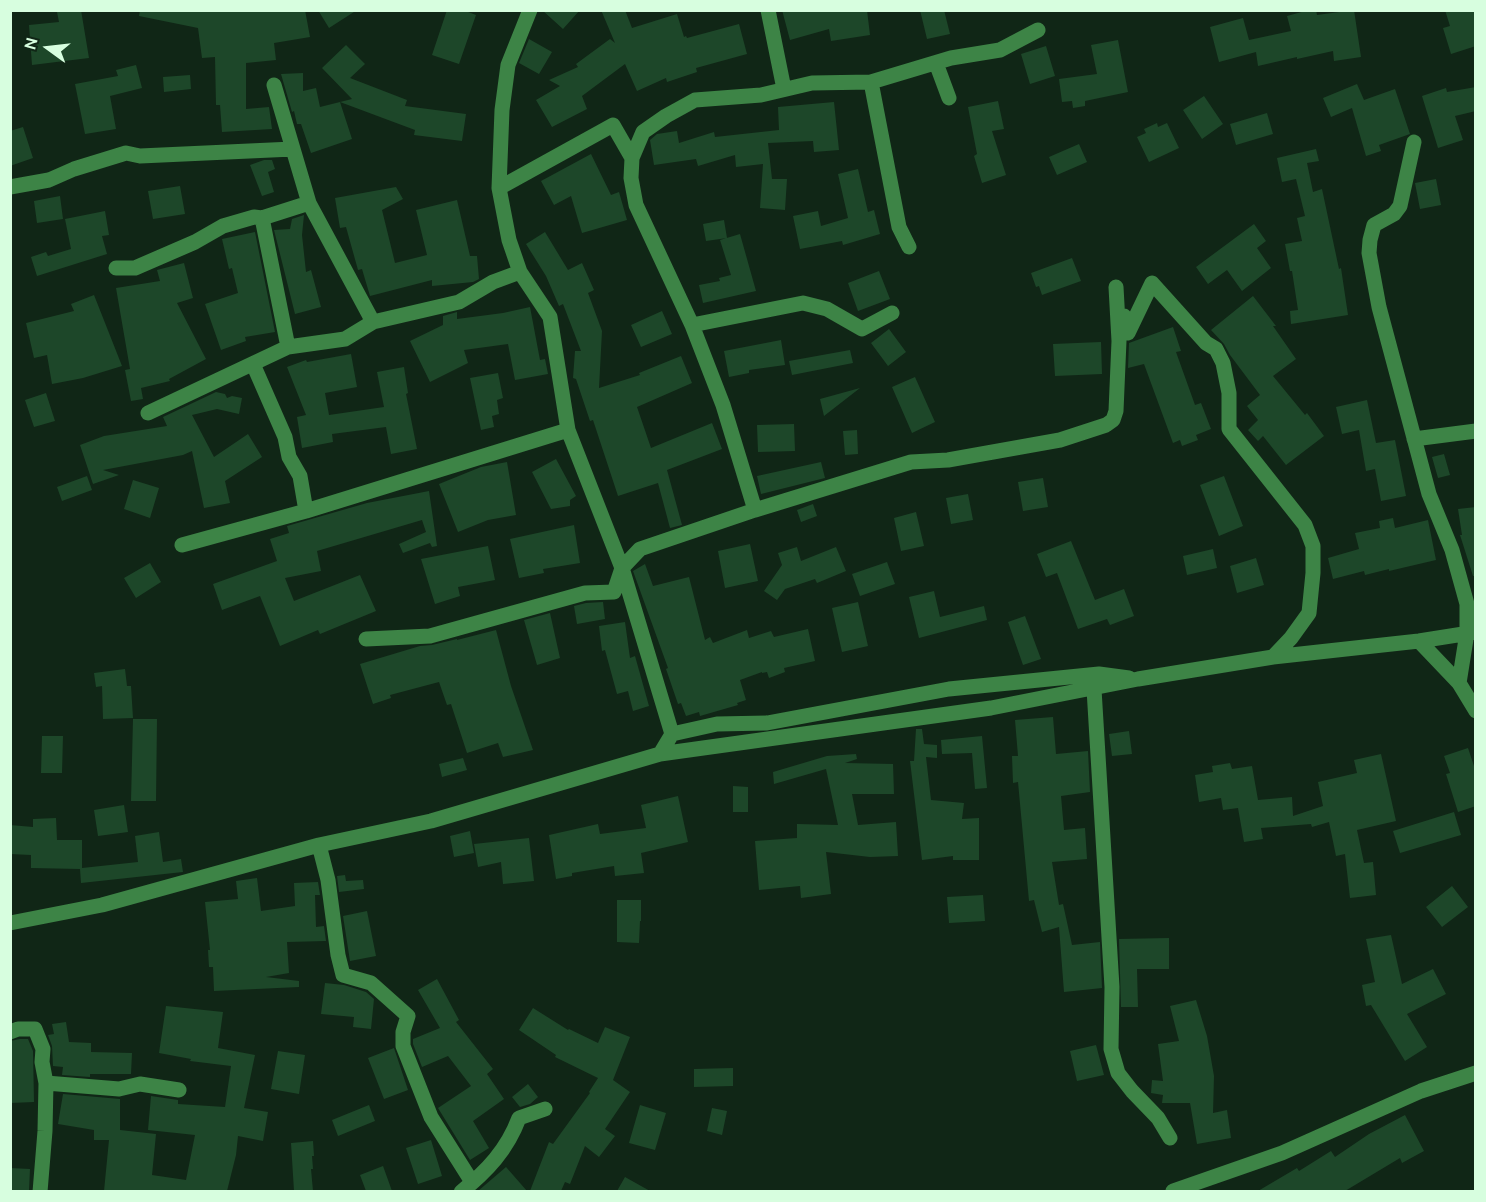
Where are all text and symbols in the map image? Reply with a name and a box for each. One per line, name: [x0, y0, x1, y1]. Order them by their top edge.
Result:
north arrow: [18, 18, 78, 78]
text: N: [20, 35, 41, 51]

